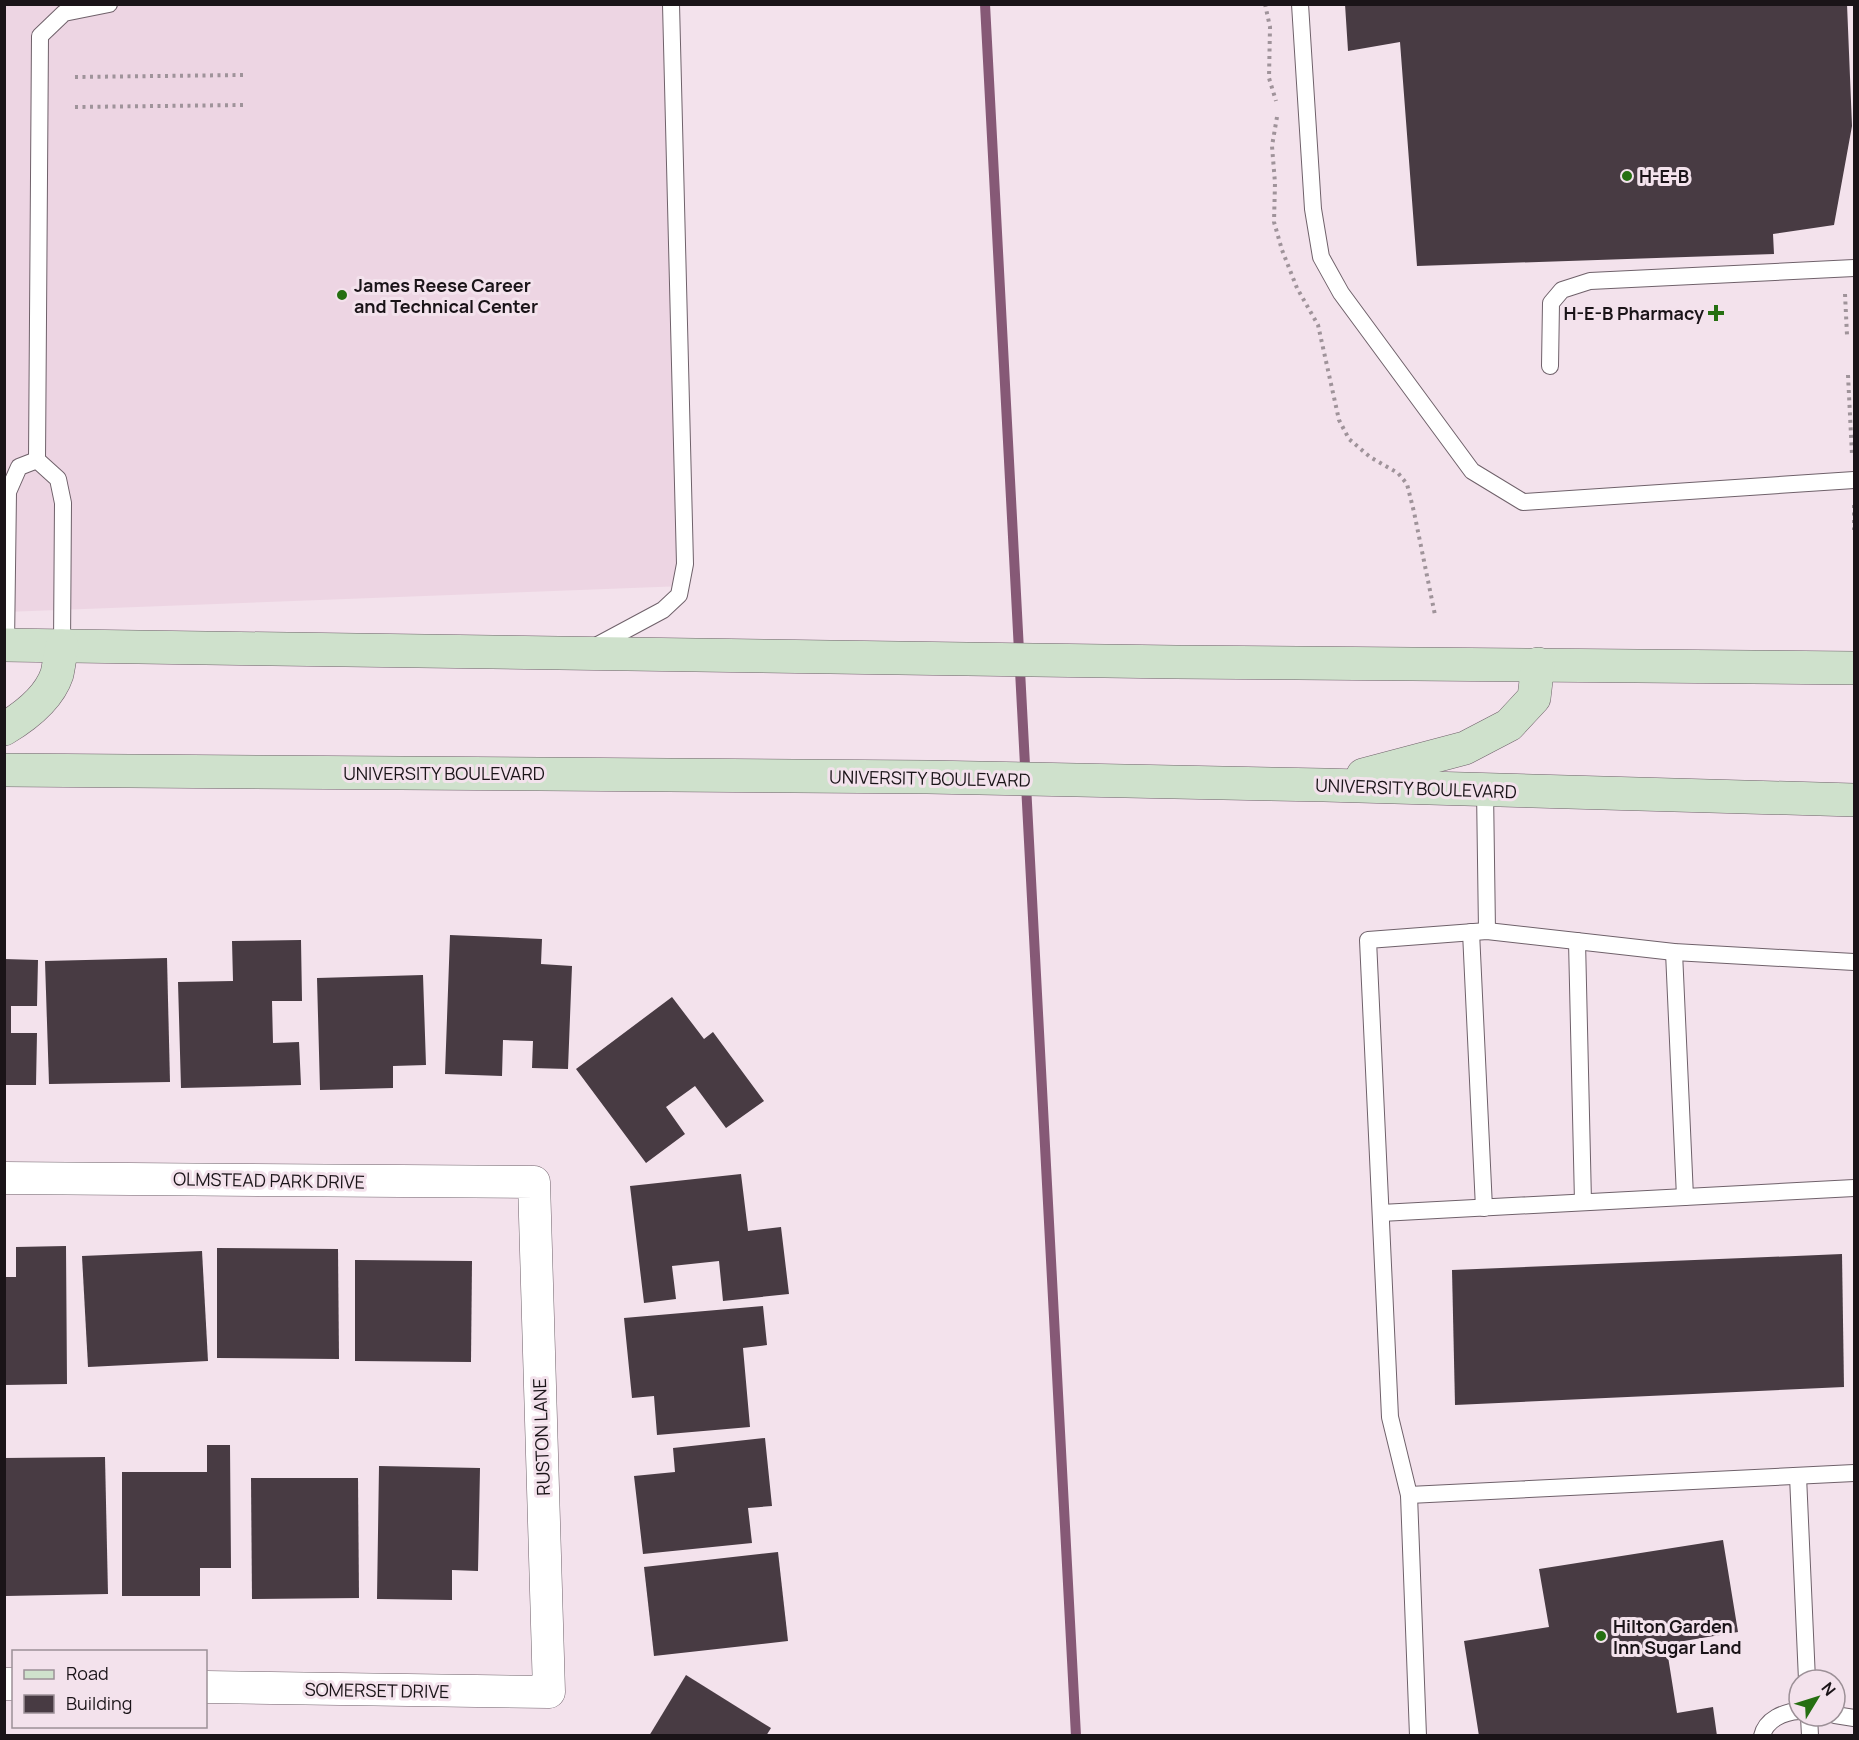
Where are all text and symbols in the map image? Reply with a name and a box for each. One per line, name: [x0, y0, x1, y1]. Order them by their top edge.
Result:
place label: H-E-B: [1639, 164, 1689, 188]
marker: H-E-B: [1620, 169, 1634, 183]
place label: James Reese Career and Technical Center: [354, 273, 538, 318]
marker: James Reese Career and Technical Center: [335, 288, 349, 302]
place label: H-E-B Pharmacy: [1563, 301, 1704, 325]
marker: H-E-B Pharmacy: [1709, 306, 1723, 320]
street label: UNIVERSITY BOULEVARD: [343, 761, 545, 785]
street label: UNIVERSITY BOULEVARD: [829, 764, 1031, 792]
street label: UNIVERSITY BOULEVARD: [1315, 772, 1517, 804]
street label: OLMSTEAD PARK DRIVE: [173, 1166, 365, 1194]
street label: RUSTON LANE: [527, 1378, 555, 1496]
place label: Hilton Garden Inn Sugar Land: [1613, 1614, 1742, 1659]
marker: Hilton Garden Inn Sugar Land: [1594, 1629, 1608, 1643]
legend: [12, 1650, 207, 1728]
text: Road: [66, 1661, 109, 1685]
north arrow: [1787, 1668, 1847, 1728]
street label: SOMERSET DRIVE: [304, 1677, 450, 1703]
text: N: [1817, 1677, 1841, 1700]
text: Building: [66, 1691, 132, 1715]

